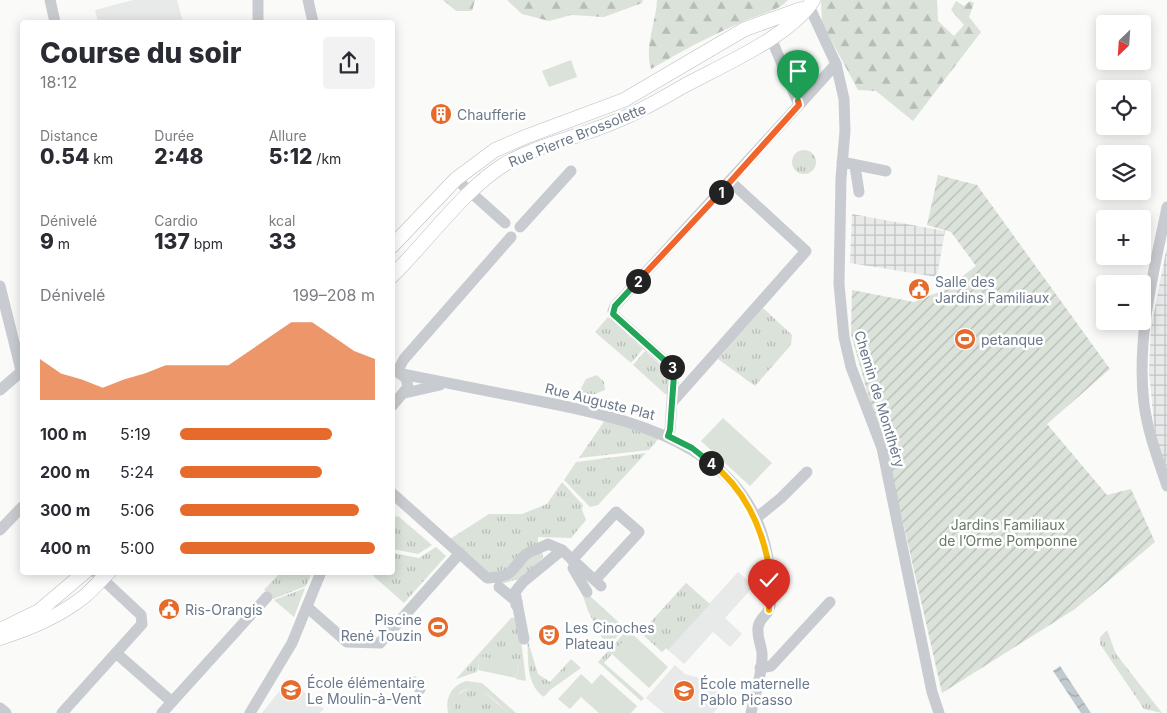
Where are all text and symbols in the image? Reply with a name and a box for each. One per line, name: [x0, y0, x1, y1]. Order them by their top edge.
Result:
north arrow: [1096, 15, 1151, 70]
map controls: [1096, 15, 1151, 330]
text: Course du soir: [40, 36, 242, 70]
button: share: [323, 37, 375, 89]
pin: [777, 50, 819, 101]
icon: arrive: [784, 57, 812, 85]
text: 18:12: [40, 72, 77, 92]
button: locate: [1096, 80, 1151, 135]
street label: Rue Pierre Brossolette: [506, 100, 648, 170]
building icon: Chaufferie: [429, 102, 453, 126]
place label: Chaufferie: [457, 106, 526, 123]
text: Distance: [40, 127, 98, 144]
text: Durée: [154, 127, 194, 144]
text: Allure: [269, 127, 307, 144]
text: 0.54: [40, 144, 89, 169]
text: 2:48: [154, 144, 204, 169]
text: 5:12: [269, 144, 312, 169]
button: layers: [1096, 145, 1151, 200]
text: km: [89, 150, 113, 167]
text: /km: [312, 150, 341, 167]
pin: 1: [708, 180, 734, 204]
text: 1: [718, 184, 725, 201]
button: +: [1096, 210, 1151, 265]
text: Dénivelé: [40, 212, 97, 229]
text: Cardio: [154, 212, 198, 229]
text: kcal: [269, 212, 295, 229]
text: 9: [40, 229, 54, 254]
text: 137: [154, 229, 190, 254]
text: 33: [269, 229, 296, 254]
text: m: [54, 235, 70, 252]
text: bpm: [190, 235, 223, 252]
pin: 2: [626, 268, 650, 294]
text: 2: [634, 273, 643, 290]
place label: Salle des Jardins Familiaux: [935, 273, 1050, 306]
button: −: [1096, 275, 1151, 330]
public building icon: Salle des Jardins Familiaux: [907, 277, 931, 301]
text: Dénivelé: [40, 285, 105, 305]
text: 199–208 m: [292, 285, 375, 305]
sports icon: petanque: [953, 327, 977, 351]
street label: Chemin de Montlhéry: [851, 328, 909, 470]
place label: petanque: [981, 331, 1044, 348]
pin: 3: [660, 354, 684, 380]
text: 3: [668, 359, 677, 376]
street label: Rue Auguste Plat: [543, 379, 657, 423]
text: 100 m: [40, 424, 87, 444]
text: 5:19: [120, 424, 151, 444]
pin: 4: [698, 450, 724, 476]
text: 4: [707, 455, 716, 472]
text: 200 m: [40, 462, 90, 482]
text: 5:24: [120, 462, 154, 482]
text: 300 m: [40, 500, 90, 520]
text: 5:06: [120, 500, 154, 520]
park label: Jardins Familiaux de l’Orme Pomponne: [939, 516, 1077, 549]
text: 400 m: [40, 538, 91, 558]
text: 5:00: [120, 538, 155, 558]
pin: [748, 559, 790, 610]
icon: check: [755, 566, 783, 594]
public building icon: Ris-Orangis: [157, 597, 181, 621]
place label: Ris-Orangis: [185, 601, 263, 618]
place label: Piscine René Touzin: [341, 611, 422, 644]
sports icon: Piscine René Touzin: [426, 615, 450, 639]
place label: Les Cinoches Plateau: [565, 619, 655, 652]
theatre icon: Les Cinoches Plateau: [537, 623, 561, 647]
place label: École élémentaire Le Moulin-à-Vent: [307, 674, 425, 707]
place label: École maternelle Pablo Picasso: [700, 675, 810, 708]
school or university icon: École élémentaire Le Moulin-à-Vent: [279, 678, 303, 702]
school or university icon: École maternelle Pablo Picasso: [672, 679, 696, 703]

